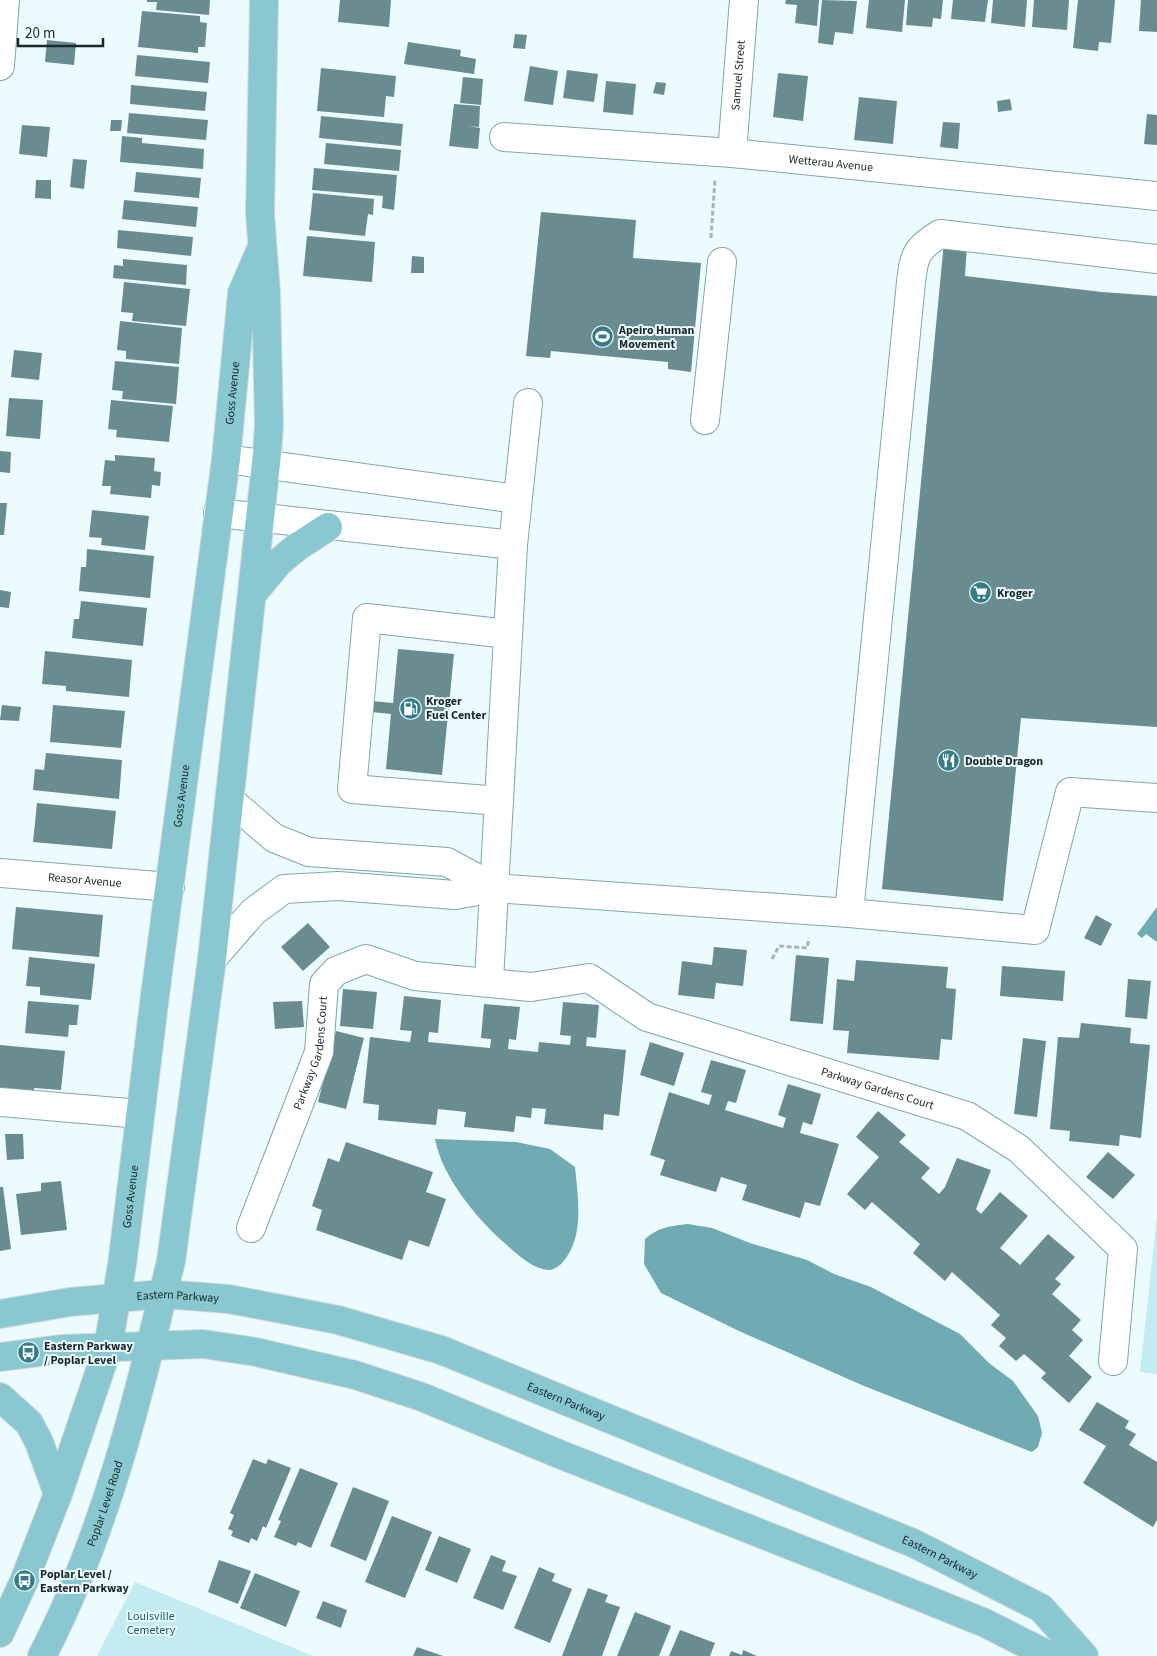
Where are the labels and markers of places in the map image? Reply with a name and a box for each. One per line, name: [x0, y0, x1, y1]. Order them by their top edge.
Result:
place label: Apeiro Human Movement: [618, 322, 695, 353]
sports icon: Apeiro Human Movement: [591, 325, 615, 349]
supermarket icon: Kroger: [969, 581, 993, 605]
place label: Kroger: [997, 585, 1033, 602]
place label: Kroger Fuel Center: [426, 693, 487, 724]
fuel station icon: Kroger Fuel Center: [398, 696, 422, 720]
restaurant icon: Double Dragon: [937, 749, 961, 773]
place label: Double Dragon: [965, 753, 1043, 770]
place label: Eastern Parkway / Poplar Level: [44, 1338, 134, 1369]
bus stop icon: Eastern Parkway / Poplar Level: [16, 1341, 40, 1365]
place label: Poplar Level / Eastern Parkway: [40, 1566, 130, 1597]
bus stop icon: Poplar Level / Eastern Parkway: [12, 1569, 36, 1593]

